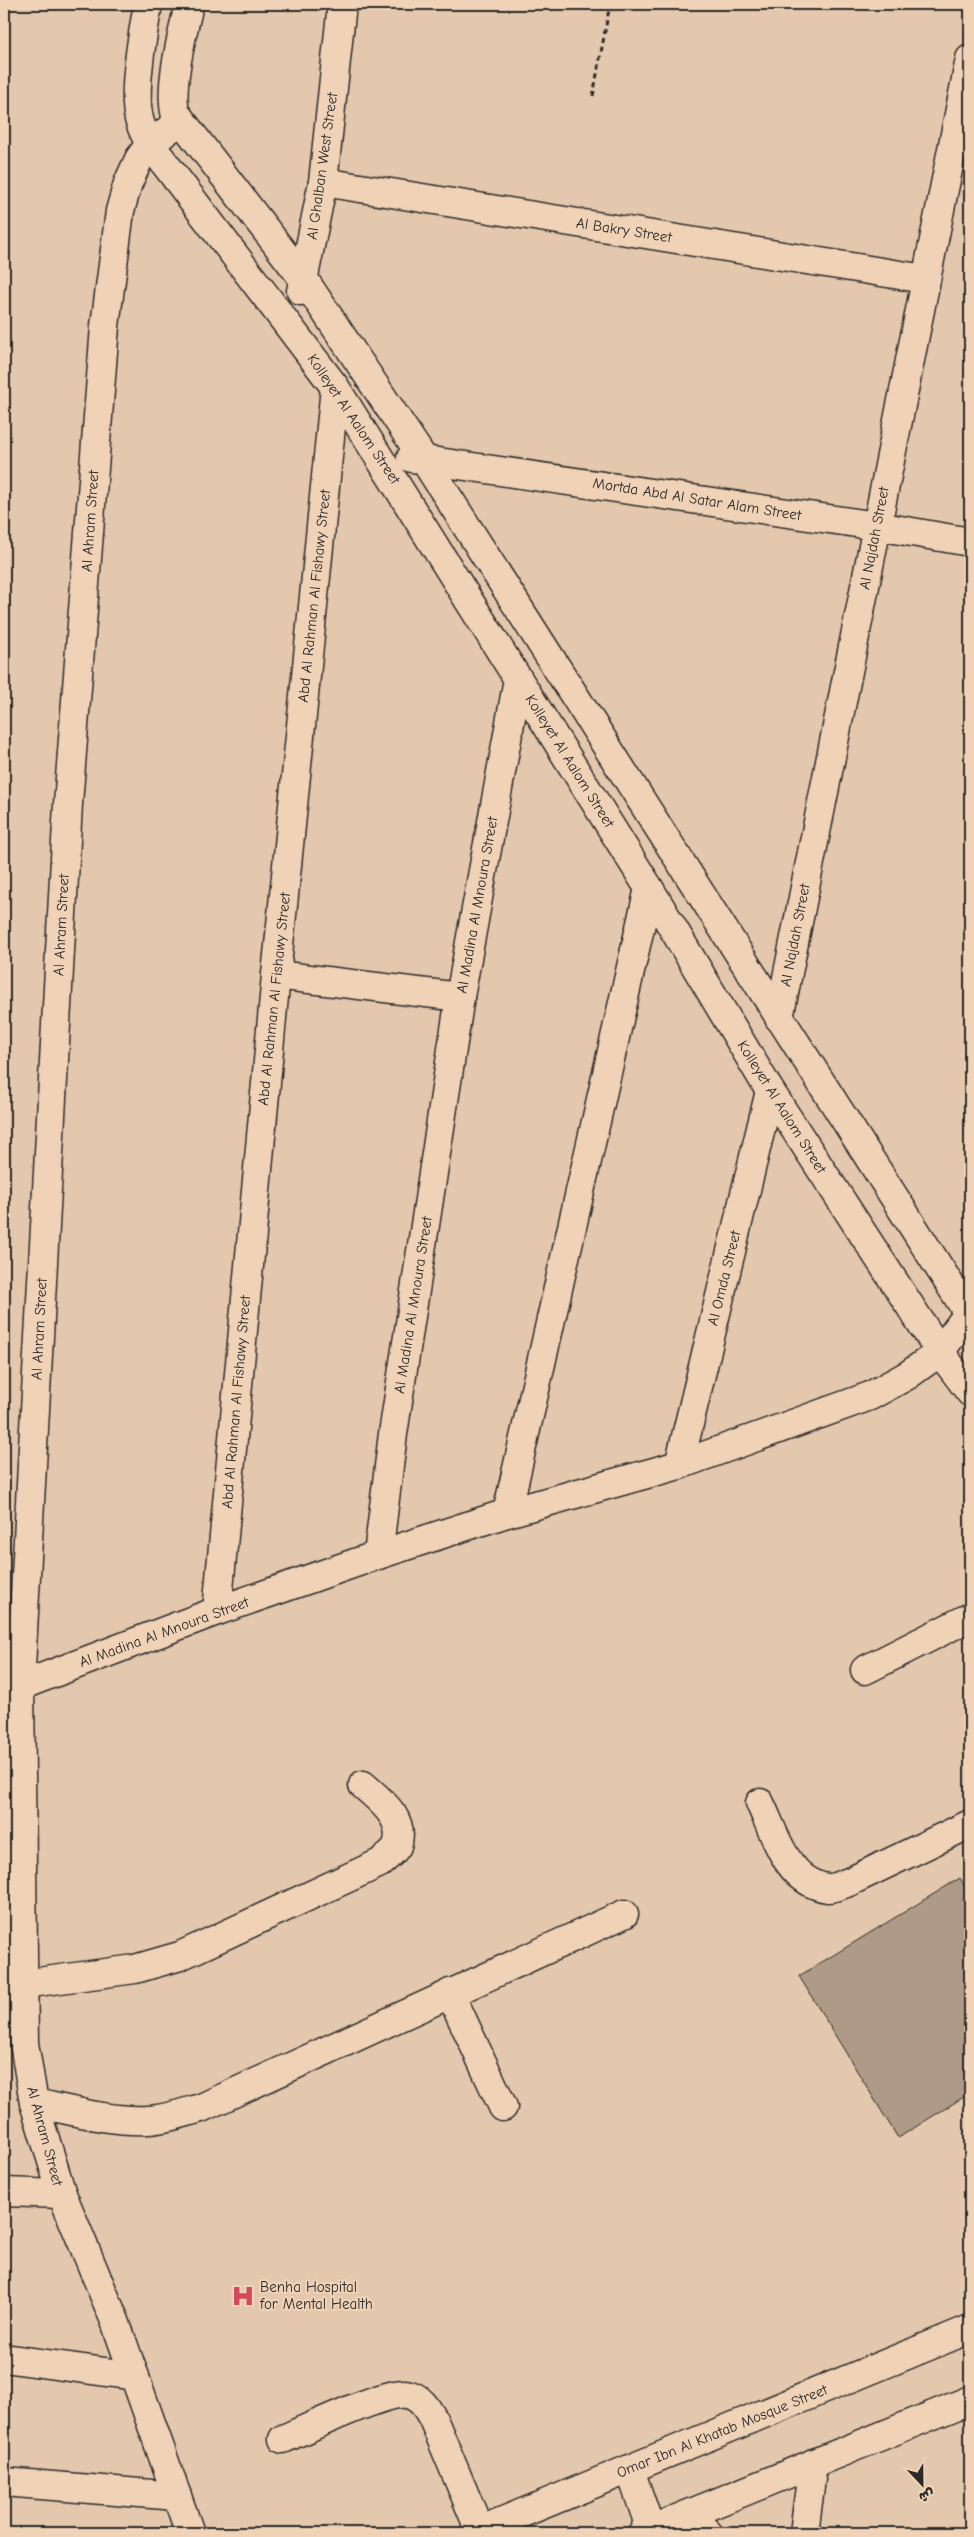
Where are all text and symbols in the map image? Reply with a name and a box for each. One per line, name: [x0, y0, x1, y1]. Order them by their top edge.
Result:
street label: Al Ghalban West Street: [303, 91, 341, 241]
street label: Al Bakry Street: [575, 214, 674, 247]
street label: Kolleyet Al Aalom Street: [304, 350, 405, 488]
street label: Al Ahram Street: [77, 469, 103, 573]
street label: Mortda Abd Al Satar Alam Street: [591, 474, 803, 525]
street label: Al Najdah Street: [855, 484, 893, 591]
street label: Abd Al Rahman Al Fishawy Street: [294, 488, 334, 703]
street label: Kolleyet Al Aalom Street: [522, 691, 619, 831]
street label: Al Madina Al Mnoura Street: [453, 815, 502, 995]
street label: Al Ahram Street: [49, 873, 73, 976]
street label: Al Najdah Street: [776, 881, 814, 988]
street label: Abd Al Rahman Al Fishawy Street: [254, 891, 294, 1106]
street label: Kolleyet Al Aalom Street: [734, 1037, 831, 1177]
street label: Al Madina Al Mnoura Street: [390, 1214, 436, 1395]
street label: Al Omda Street: [703, 1228, 745, 1327]
street label: Al Ahram Street: [27, 1277, 51, 1380]
street label: Abd Al Rahman Al Fishawy Street: [218, 1294, 254, 1509]
street label: Al Madina Al Mnoura Street: [77, 1593, 252, 1671]
street label: Al Ahram Street: [23, 2084, 67, 2188]
place label: Benha Hospital for Mental Health: [259, 2278, 373, 2313]
hospital icon: Benha Hospital for Mental Health: [230, 2283, 256, 2309]
street label: Omar Ibn Al Khatab Mosque Street: [614, 2380, 831, 2482]
north arrow: [896, 2460, 946, 2510]
text: ش: [916, 2485, 937, 2506]

